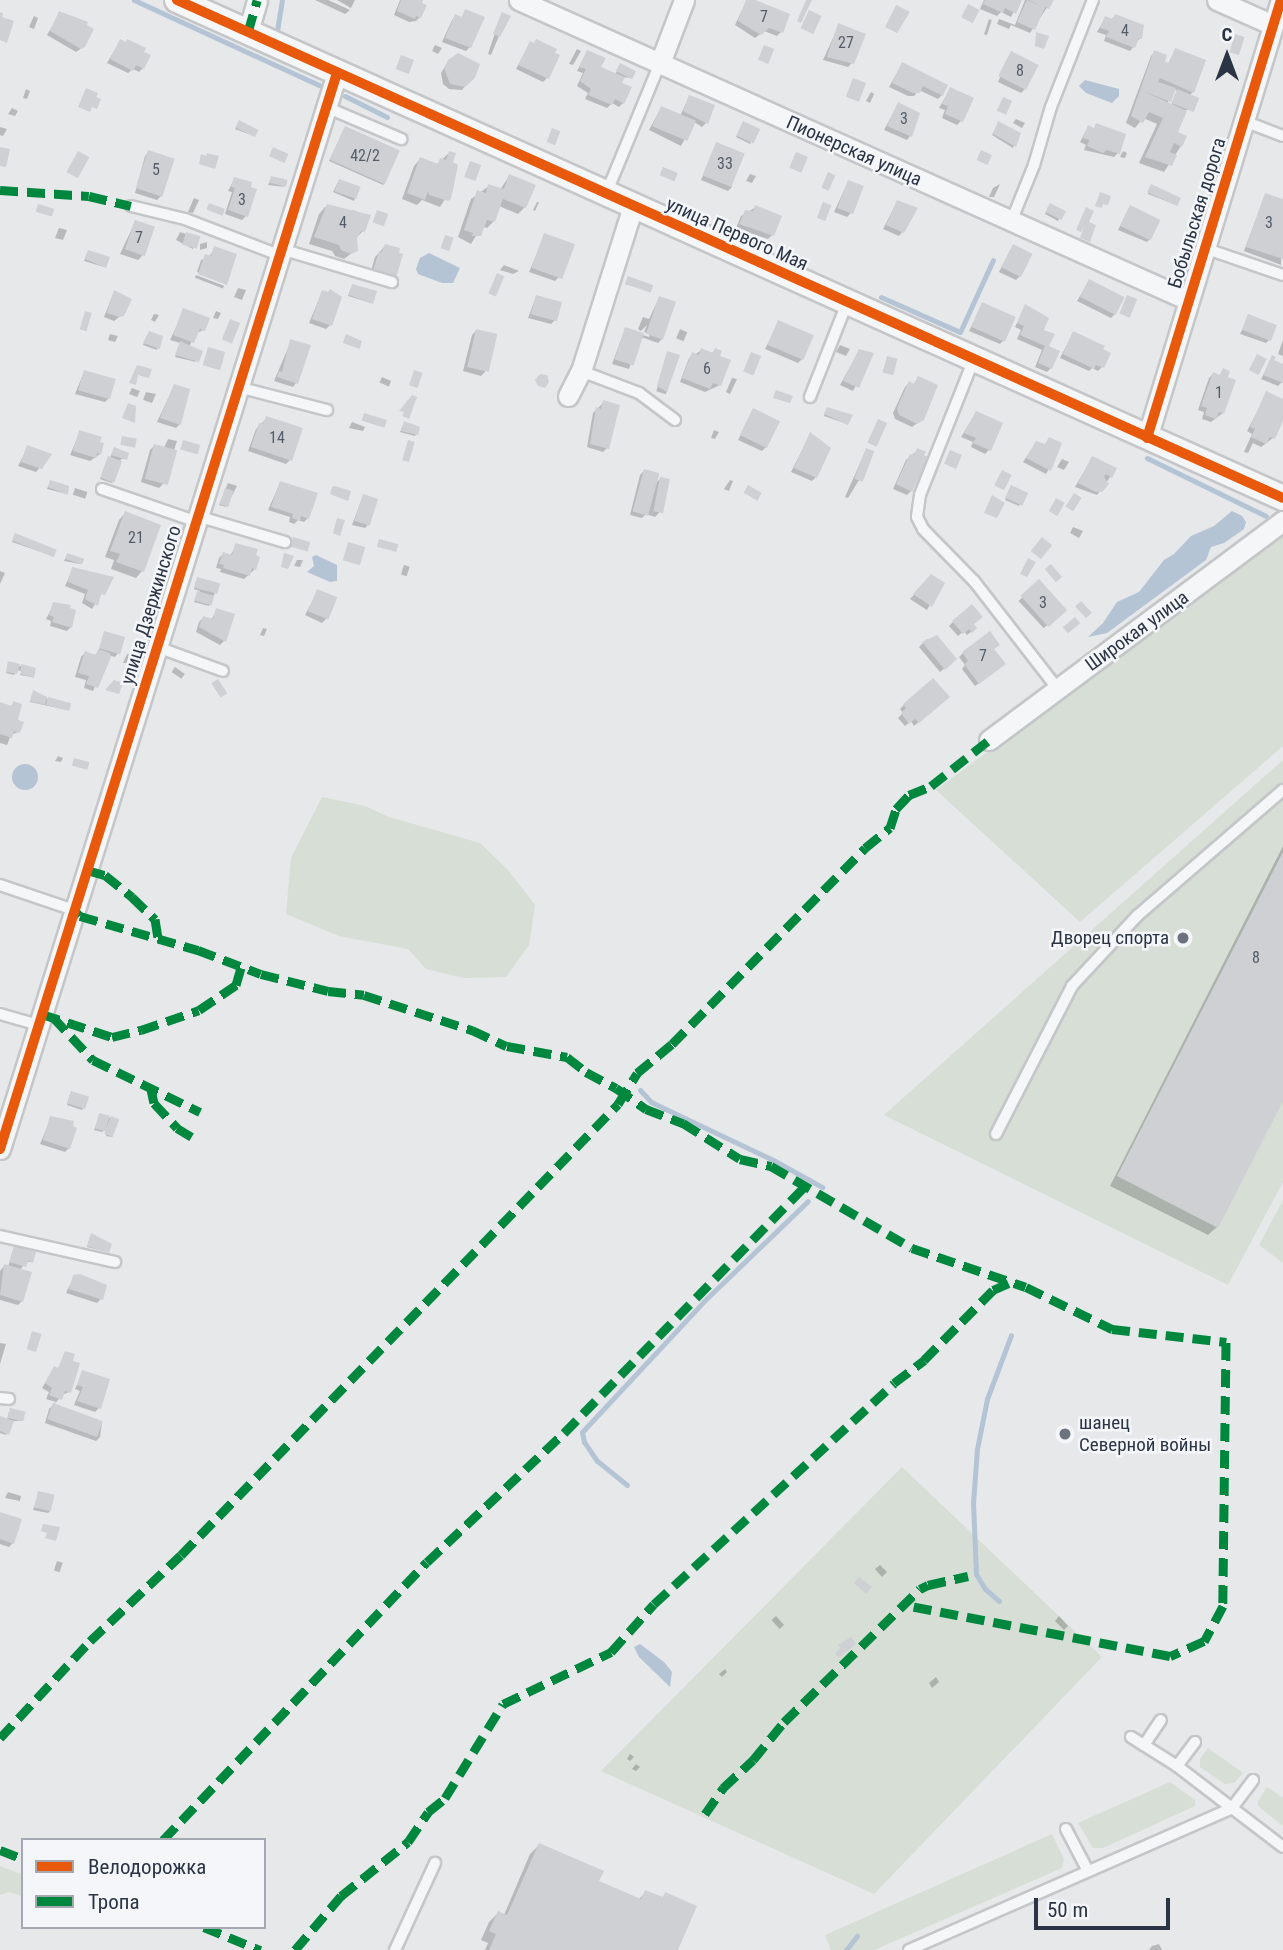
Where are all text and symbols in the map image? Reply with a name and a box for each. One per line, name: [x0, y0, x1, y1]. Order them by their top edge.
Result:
house number: 7: [760, 7, 768, 27]
house number: 4: [1121, 21, 1129, 41]
north arrow: [1192, 21, 1262, 91]
text: С: [1222, 23, 1232, 46]
house number: 27: [838, 33, 854, 53]
house number: 8: [1016, 61, 1024, 81]
house number: 3: [900, 109, 908, 129]
street label: Пионерская улица: [783, 111, 925, 191]
street label: Бобыльская дорога: [1163, 135, 1231, 291]
house number: 42/2: [350, 146, 380, 166]
house number: 33: [717, 154, 733, 174]
house number: 5: [152, 160, 160, 180]
house number: 3: [238, 190, 246, 210]
street label: улица Первого Мая: [663, 192, 811, 276]
house number: 4: [339, 213, 347, 233]
house number: 3: [1265, 213, 1273, 233]
house number: 7: [135, 228, 143, 248]
house number: 6: [703, 359, 711, 379]
house number: 1: [1215, 383, 1223, 403]
house number: 14: [269, 428, 285, 448]
street label: улица Дзержинского: [116, 523, 186, 687]
house number: 21: [128, 528, 144, 548]
street label: Широкая улица: [1081, 586, 1193, 676]
house number: 3: [1039, 593, 1047, 613]
house number: 7: [979, 646, 987, 666]
place label: Дворец спорта: [1051, 927, 1169, 949]
marker: Дворец спорта: [1175, 930, 1191, 946]
house number: 8: [1252, 948, 1260, 968]
place label: шанец Северной войны: [1079, 1412, 1211, 1456]
marker: шанец Северной войны: [1057, 1426, 1073, 1442]
legend: [21, 1838, 266, 1929]
text: Велодорожка: [88, 1855, 206, 1879]
scale bar: [1038, 1884, 1174, 1928]
text: Тропа: [88, 1890, 139, 1914]
text: 50 m: [1047, 1898, 1088, 1922]

